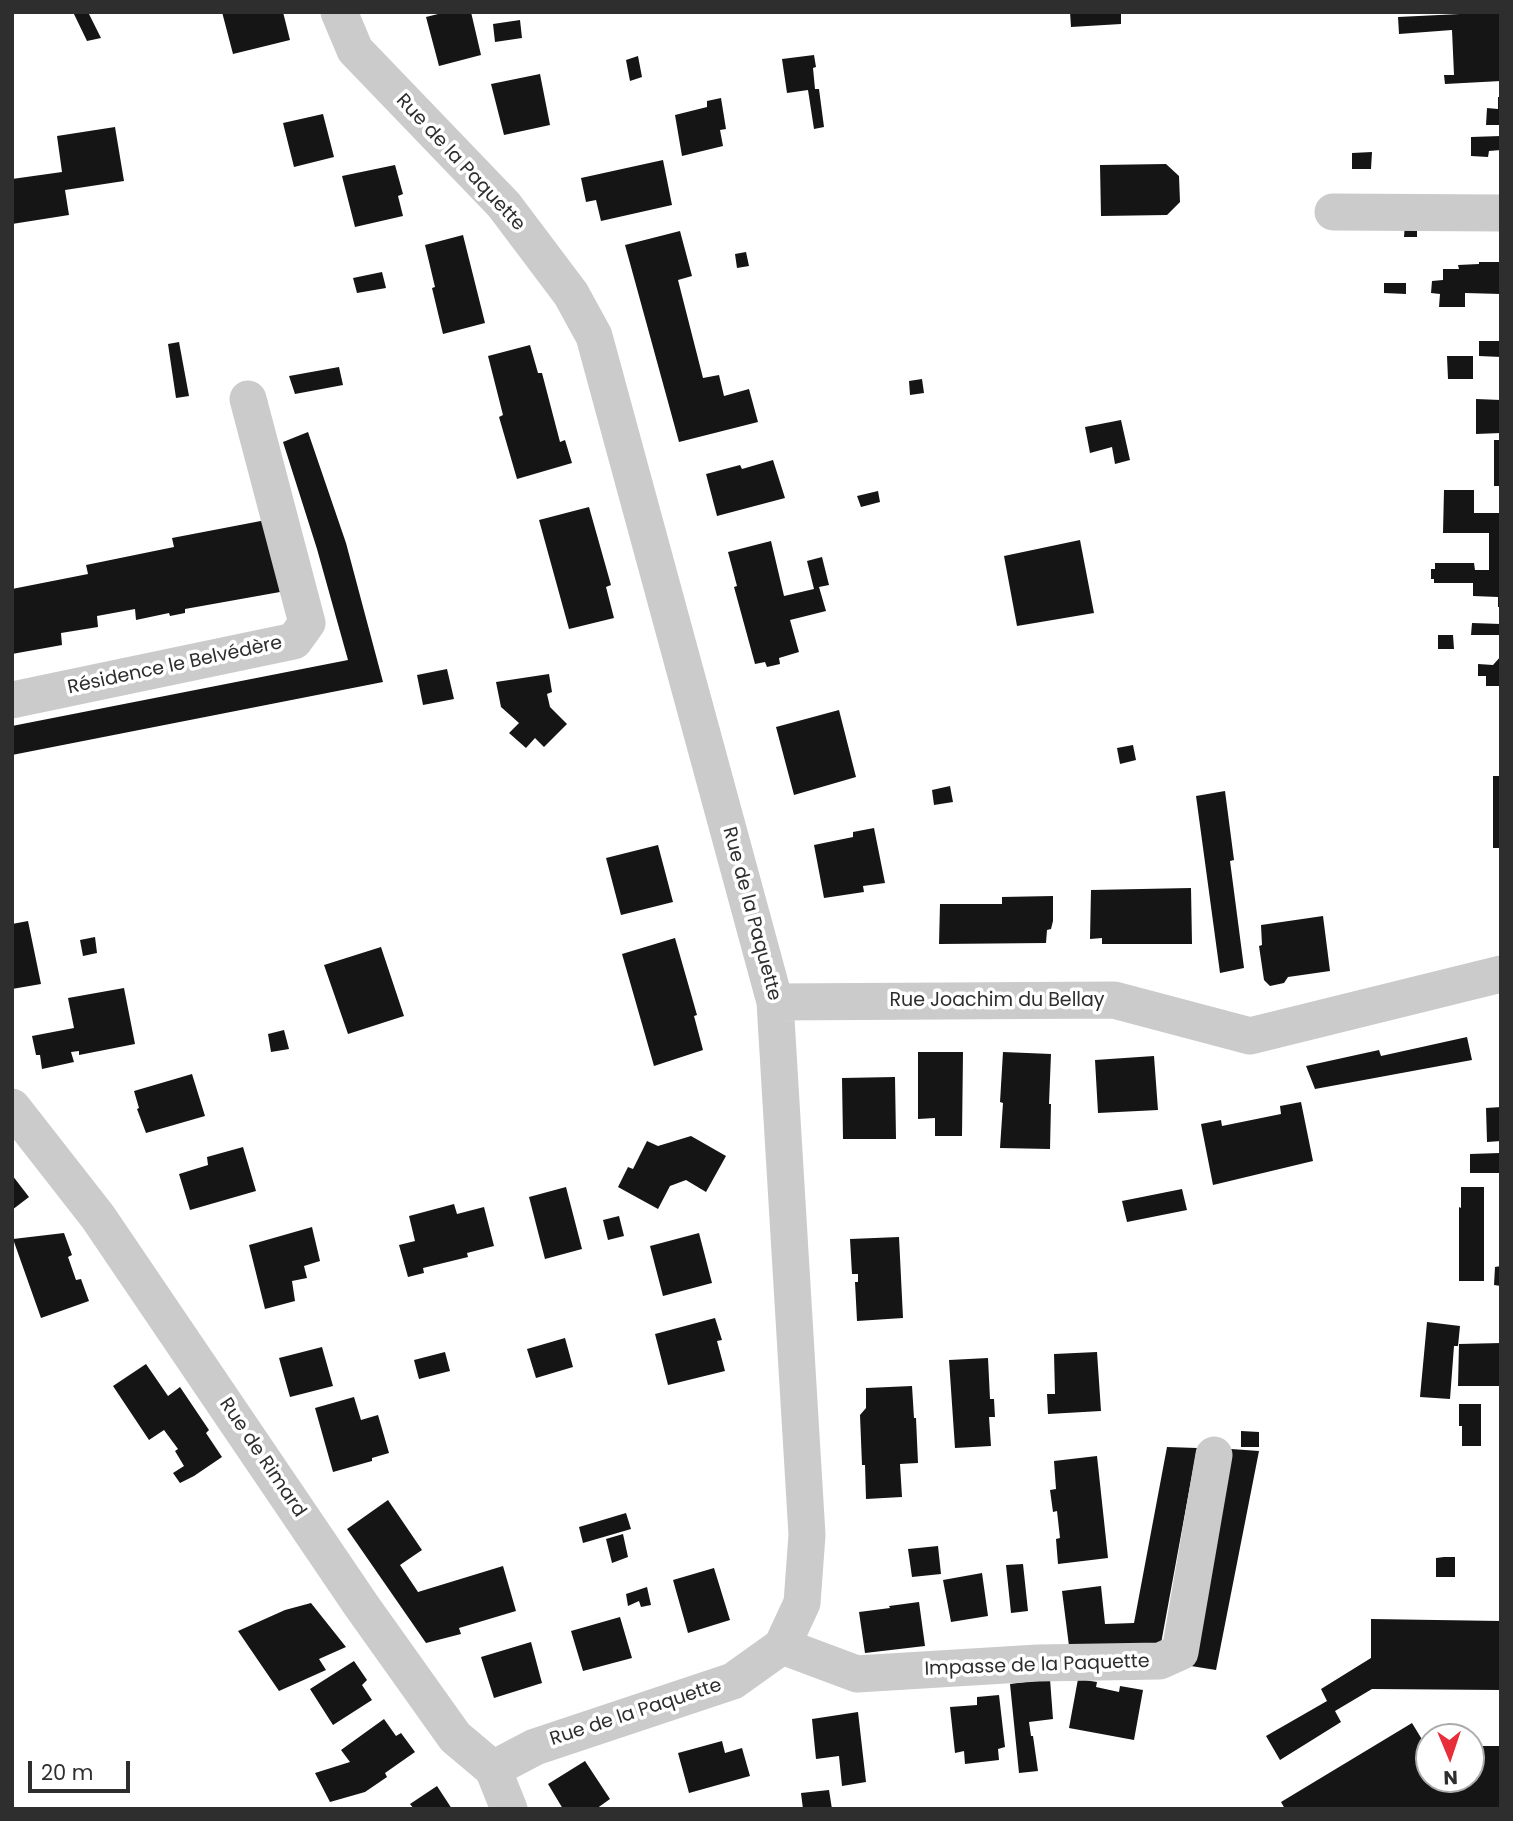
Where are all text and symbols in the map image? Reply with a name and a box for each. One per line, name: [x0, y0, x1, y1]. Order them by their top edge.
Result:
street label: Rue de la Paquette: [391, 90, 529, 236]
street label: Résidence le Belvédère: [66, 632, 284, 700]
street label: Rue de la Paquette: [717, 825, 785, 1003]
street label: Rue Joachim du Bellay: [889, 990, 1105, 1012]
street label: Rue de Rimard: [214, 1394, 310, 1522]
street label: Impasse de la Paquette: [924, 1651, 1150, 1681]
street label: Rue de la Paquette: [547, 1674, 725, 1752]
north arrow: [1415, 1723, 1485, 1793]
scale bar: [32, 1748, 133, 1792]
text: 20 m: [41, 1758, 94, 1787]
text: N: [1443, 1764, 1458, 1791]

